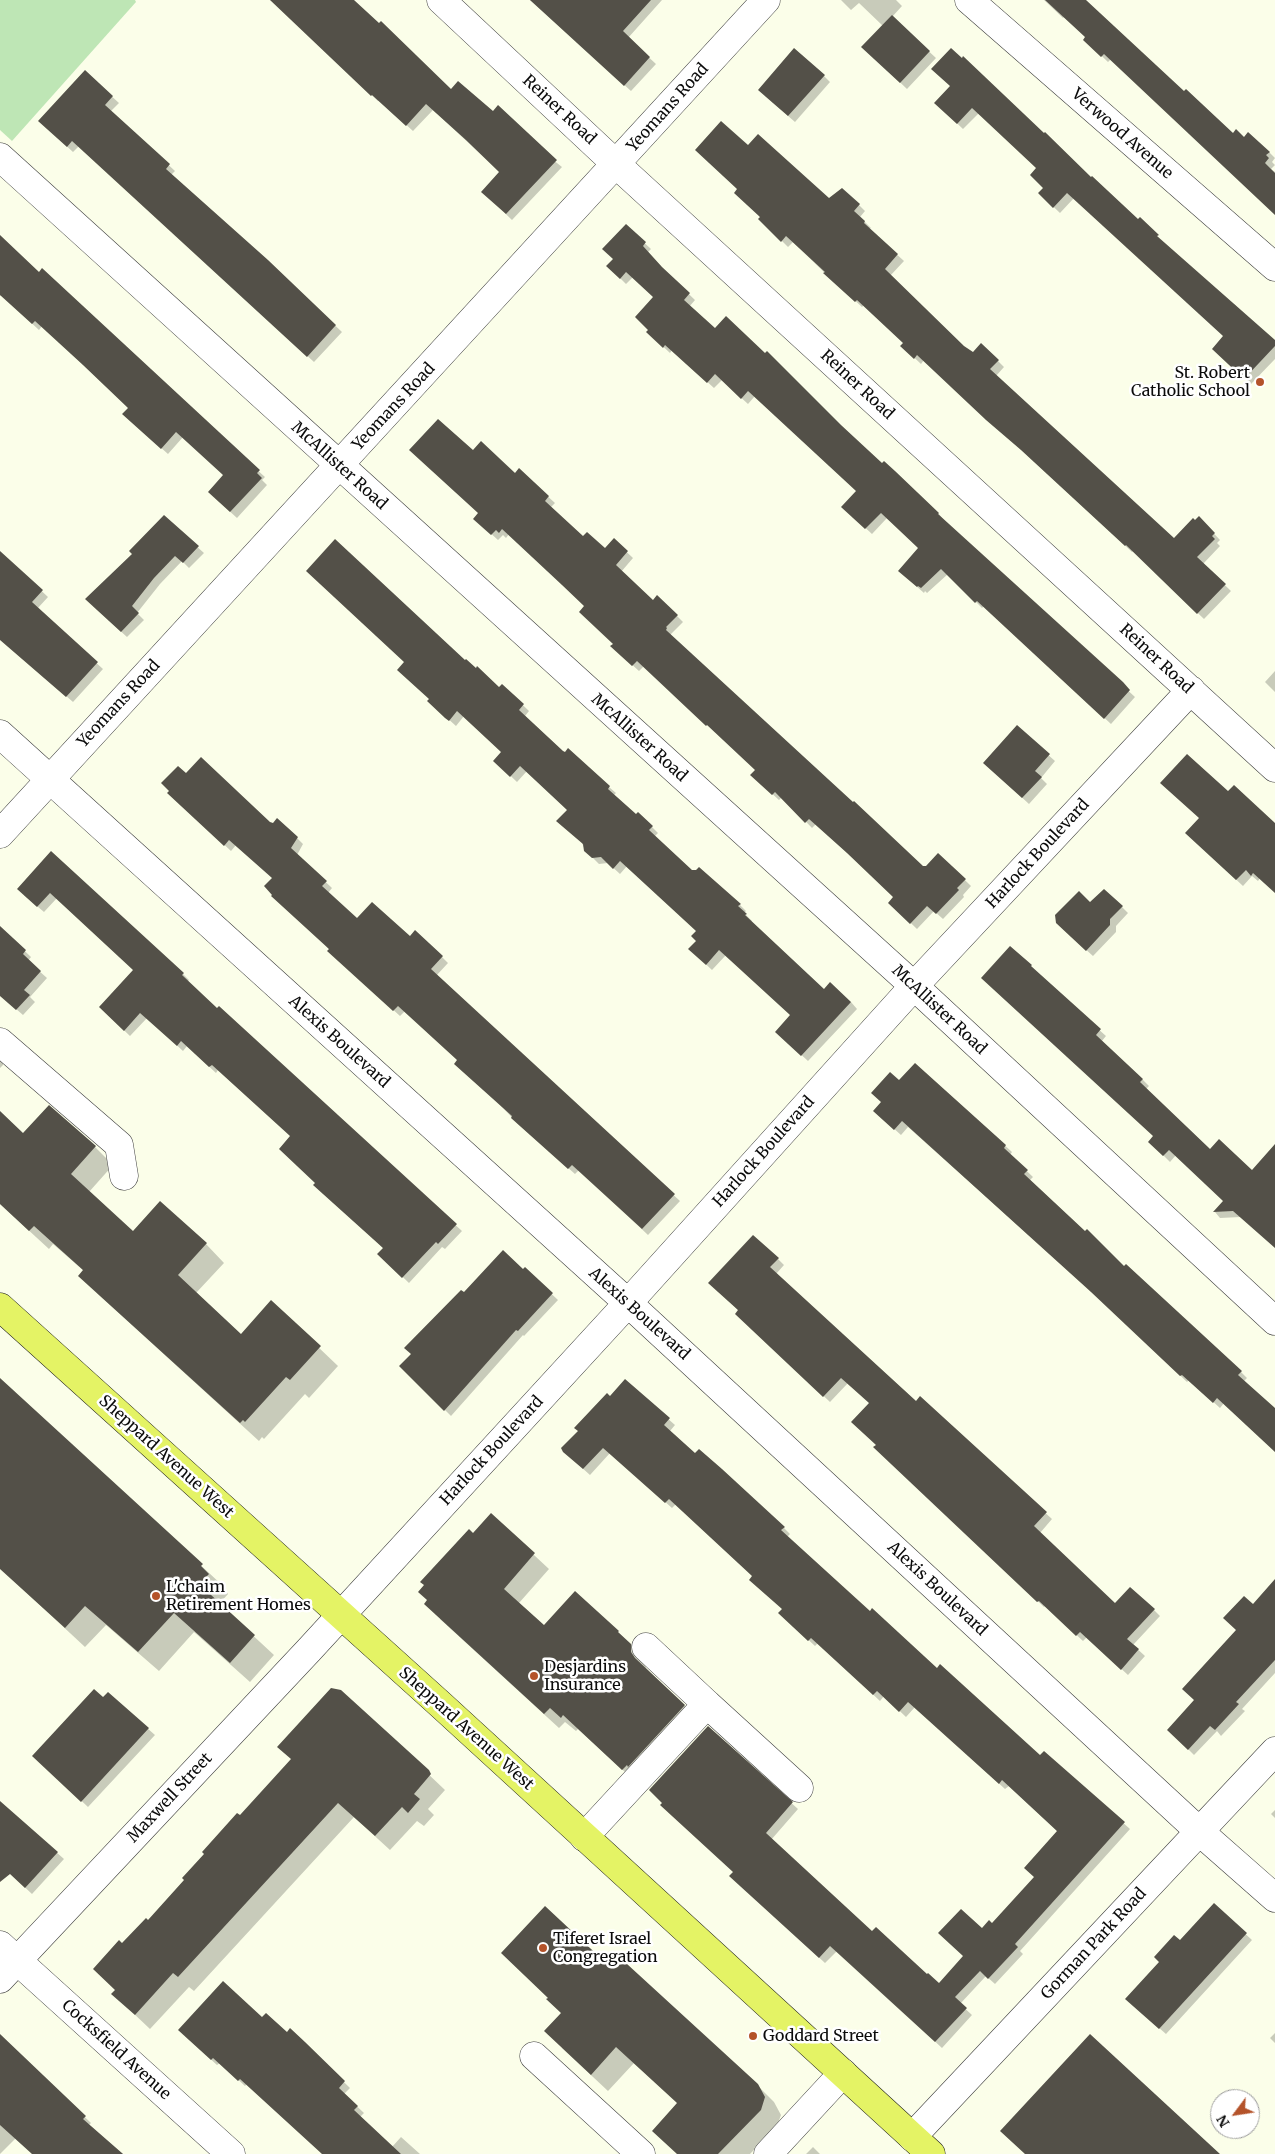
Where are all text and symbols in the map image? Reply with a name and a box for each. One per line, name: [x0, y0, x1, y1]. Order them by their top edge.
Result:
street label: Yeomans Road: [623, 60, 713, 156]
street label: Reiner Road: [518, 71, 600, 149]
street label: Verwood Avenue: [1067, 85, 1177, 183]
street label: Reiner Road: [816, 346, 898, 424]
street label: Yeomans Road: [349, 359, 439, 455]
place label: St. Robert Catholic School: [1131, 363, 1250, 401]
marker: St. Robert Catholic School: [1254, 376, 1266, 388]
street label: McAllister Road: [287, 418, 391, 514]
street label: Reiner Road: [1115, 620, 1197, 698]
street label: Yeomans Road: [74, 656, 164, 752]
street label: McAllister Road: [587, 690, 691, 786]
street label: Harlock Boulevard: [982, 795, 1094, 913]
street label: McAllister Road: [888, 961, 990, 1059]
street label: Alexis Boulevard: [285, 992, 393, 1092]
street label: Harlock Boulevard: [709, 1093, 819, 1211]
street label: Alexis Boulevard: [585, 1264, 693, 1364]
street label: Sheppard Avenue West: [95, 1391, 237, 1523]
street label: Harlock Boulevard: [436, 1392, 548, 1510]
street label: Alexis Boulevard: [883, 1538, 991, 1640]
place label: L'chaim Retirement Homes: [166, 1577, 311, 1615]
marker: L'chaim Retirement Homes: [150, 1590, 162, 1602]
place label: Desjardins Insurance: [544, 1657, 626, 1695]
street label: Sheppard Avenue West: [395, 1663, 537, 1795]
marker: Desjardins Insurance: [528, 1670, 540, 1682]
street label: Maxwell Street: [124, 1749, 216, 1847]
street label: Gorman Park Road: [1037, 1884, 1151, 2004]
place label: Tiferet Israel Congregation: [553, 1929, 658, 1967]
marker: Tiferet Israel Congregation: [537, 1942, 549, 1954]
street label: Cocksfield Avenue: [58, 1996, 174, 2104]
place label: Goddard Street: [763, 2026, 879, 2046]
marker: Goddard Street: [747, 2030, 759, 2042]
north arrow: [1210, 2089, 1260, 2139]
text: N: [1212, 2112, 1234, 2131]

